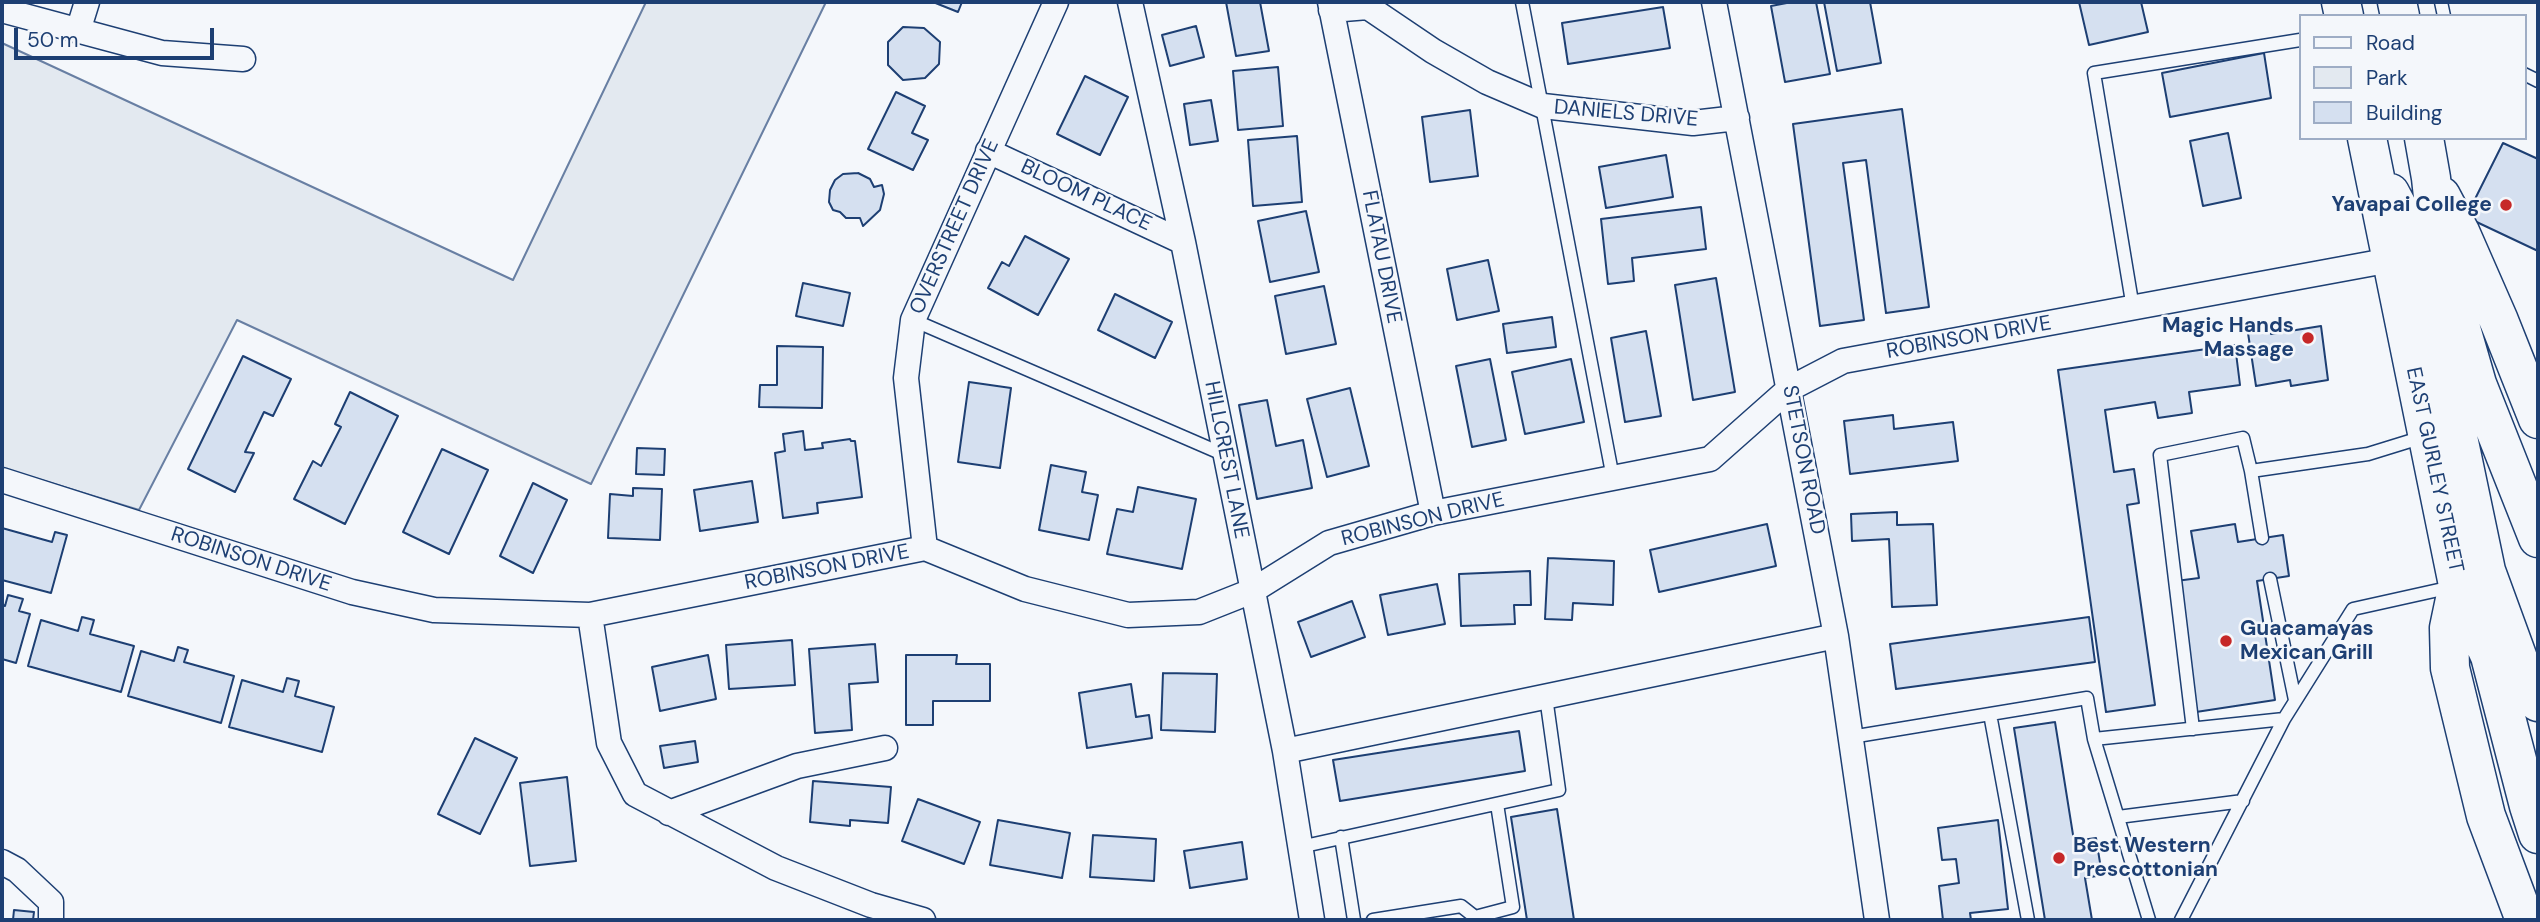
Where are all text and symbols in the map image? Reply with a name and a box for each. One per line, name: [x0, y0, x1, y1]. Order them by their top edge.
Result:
scale bar: [18, 14, 217, 58]
legend: [2298, 14, 2526, 140]
text: 50 m: [27, 26, 78, 54]
text: Road: [2366, 29, 2415, 57]
text: Park: [2366, 64, 2407, 92]
street label: DANIELS DRIVE: [1553, 95, 1699, 133]
text: Building: [2366, 99, 2442, 127]
street label: OVERSTREET DRIVE: [905, 136, 1005, 318]
street label: BLOOM PLACE: [1017, 155, 1155, 237]
street label: FLATAU DRIVE: [1356, 188, 1406, 326]
place label: Yavapai College: [2331, 192, 2492, 218]
marker: Yavapai College: [2498, 197, 2514, 213]
street label: ROBINSON DRIVE: [1885, 311, 2053, 365]
place label: Magic Hands Massage: [2162, 313, 2294, 363]
marker: Magic Hands Massage: [2300, 330, 2316, 346]
street label: EAST GURLEY STREET: [2400, 365, 2468, 575]
street label: HILLCREST LANE: [1198, 379, 1254, 541]
street label: STETSON ROAD: [1776, 383, 1830, 537]
street label: ROBINSON DRIVE: [1339, 488, 1507, 552]
street label: ROBINSON DRIVE: [168, 522, 334, 598]
street label: ROBINSON DRIVE: [743, 540, 911, 596]
place label: Guacamayas Mexican Grill: [2240, 616, 2374, 666]
marker: Guacamayas Mexican Grill: [2218, 633, 2234, 649]
place label: Best Western Prescottonian: [2073, 833, 2218, 883]
marker: Best Western Prescottonian: [2051, 850, 2067, 866]

